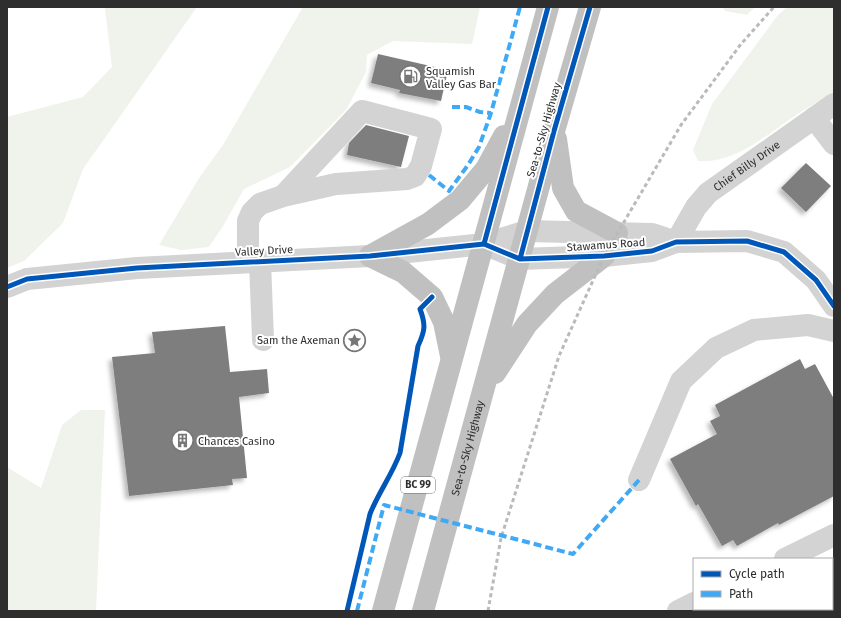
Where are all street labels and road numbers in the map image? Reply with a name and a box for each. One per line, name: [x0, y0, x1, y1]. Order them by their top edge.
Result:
street label: Sea-to-Sky Highway: [524, 81, 564, 179]
street label: Chief Billy Drive: [711, 138, 782, 194]
street label: Stawamus Road: [566, 236, 646, 254]
street label: Valley Drive: [235, 243, 293, 259]
street label: Sea-to-Sky Highway: [448, 398, 487, 497]
road number: BC 99: [401, 477, 435, 493]

